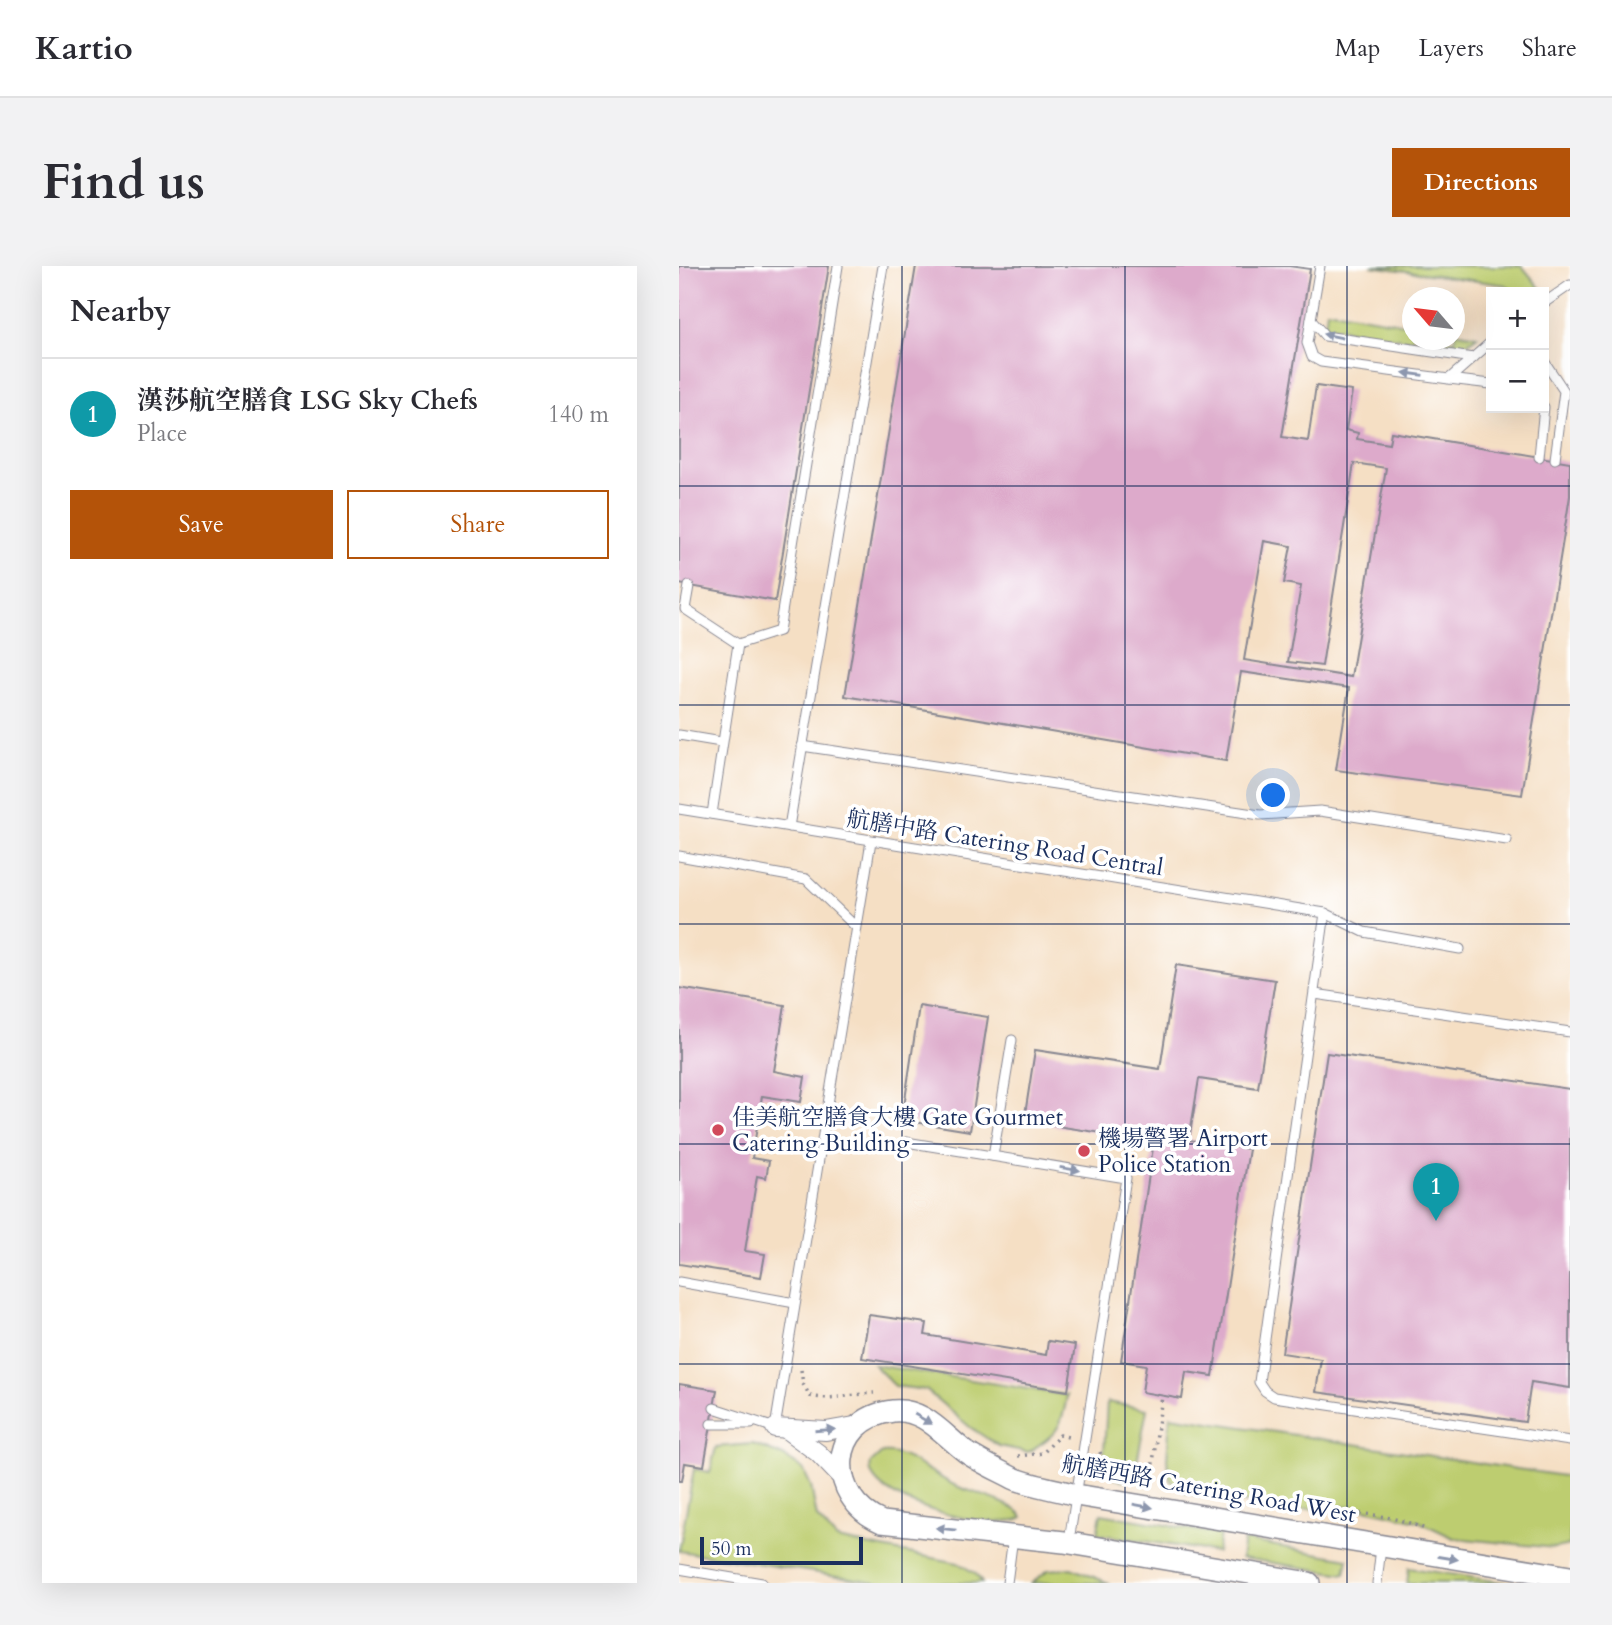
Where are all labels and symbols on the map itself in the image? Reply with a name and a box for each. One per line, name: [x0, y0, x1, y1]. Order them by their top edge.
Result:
north arrow: [1402, 287, 1465, 350]
one-way arrow: [1322, 331, 1344, 342]
one-way arrow: [1401, 368, 1423, 379]
your location: [1256, 778, 1290, 812]
street label: 航膳中路 Catering Road Central: [845, 803, 1165, 883]
place label: 佳美航空膳食大樓 Gate Gourmet Catering Building: [732, 1102, 1063, 1159]
marker: 佳美航空膳食大樓 Gate Gourmet Catering Building: [710, 1122, 726, 1138]
place label: 機場警署 Airport Police Station: [1098, 1123, 1268, 1180]
marker: 機場警署 Airport Police Station: [1076, 1143, 1092, 1159]
one-way arrow: [1059, 1163, 1081, 1174]
pin: 1: [1413, 1163, 1459, 1221]
one-way arrow: [914, 1413, 933, 1425]
one-way arrow: [814, 1424, 836, 1435]
street label: 航膳西路 Catering Road West: [1060, 1448, 1358, 1530]
one-way arrow: [1132, 1501, 1154, 1512]
one-way arrow: [934, 1523, 956, 1534]
scale bar: [700, 1534, 863, 1566]
one-way arrow: [1438, 1553, 1460, 1564]

